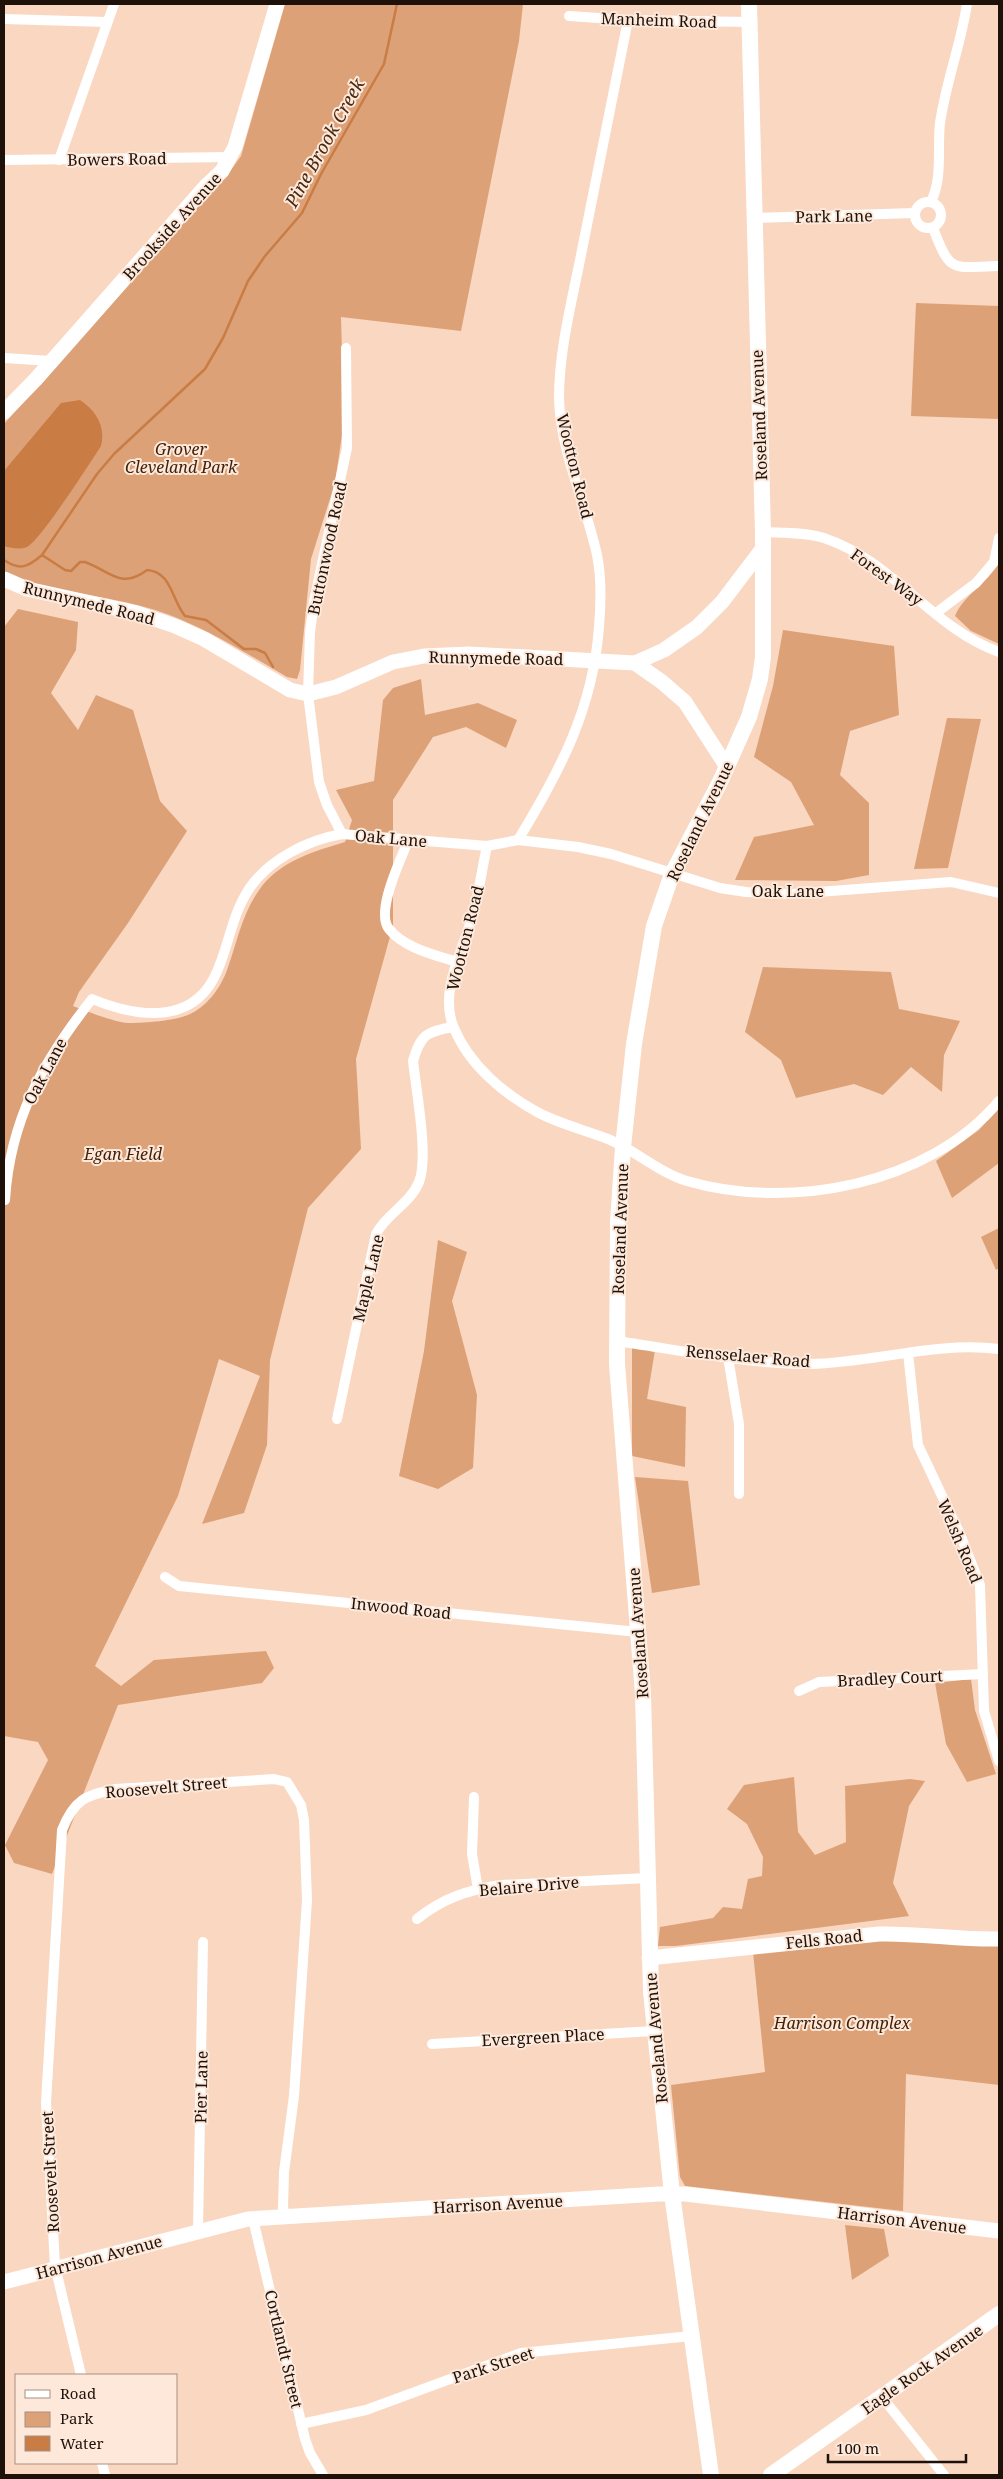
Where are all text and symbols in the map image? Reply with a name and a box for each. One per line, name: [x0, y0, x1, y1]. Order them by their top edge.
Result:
street label: Manheim Road: [601, 7, 718, 33]
water label: Pine Brook Creek: [278, 73, 370, 212]
street label: Bowers Road: [67, 147, 167, 171]
street label: Brookside Avenue: [118, 167, 226, 285]
street label: Park Lane: [795, 204, 873, 228]
street label: Roseland Avenue: [746, 349, 772, 481]
street label: Wootton Road: [551, 411, 599, 521]
park label: Grover Cleveland Park: [125, 438, 238, 478]
street label: Buttonwood Road: [302, 479, 352, 617]
street label: Forest Way: [846, 543, 928, 611]
street label: Runnymede Road: [21, 576, 157, 630]
street label: Runnymede Road: [428, 646, 564, 670]
street label: Roseland Avenue: [661, 757, 739, 885]
street label: Oak Lane: [354, 824, 428, 852]
street label: Oak Lane: [752, 880, 824, 902]
street label: Wootton Road: [441, 883, 489, 993]
street label: Oak Lane: [18, 1034, 72, 1108]
park label: Egan Field: [83, 1143, 163, 1165]
street label: Roseland Avenue: [607, 1163, 633, 1295]
street label: Maple Lane: [347, 1232, 389, 1324]
street label: Rensselaer Road: [685, 1340, 811, 1372]
street label: Welsh Road: [932, 1496, 988, 1587]
street label: Roseland Avenue: [622, 1567, 654, 1699]
street label: Inwood Road: [350, 1592, 453, 1624]
street label: Bradley Court: [837, 1664, 944, 1692]
street label: Roosevelt Street: [104, 1771, 228, 1803]
street label: Belaire Drive: [478, 1871, 580, 1901]
street label: Fells Road: [784, 1924, 864, 1954]
street label: Roseland Avenue: [639, 1972, 673, 2104]
park label: Harrison Complex: [773, 2012, 910, 2034]
street label: Evergreen Place: [481, 2023, 605, 2051]
street label: Pier Lane: [189, 2050, 213, 2124]
street label: Roosevelt Street: [36, 2110, 64, 2233]
street label: Harrison Avenue: [433, 2190, 563, 2218]
street label: Harrison Avenue: [836, 2201, 968, 2239]
street label: Harrison Avenue: [33, 2230, 165, 2284]
street label: Cortlandt Street: [260, 2288, 308, 2411]
street label: Eagle Rock Avenue: [857, 2319, 987, 2419]
street label: Park Street: [449, 2341, 537, 2388]
legend: [15, 2374, 178, 2464]
text: Road: [60, 2383, 96, 2403]
text: Park: [60, 2408, 94, 2428]
scale bar: [828, 2432, 966, 2464]
text: Water: [60, 2433, 103, 2453]
text: 100 m: [836, 2438, 879, 2458]

